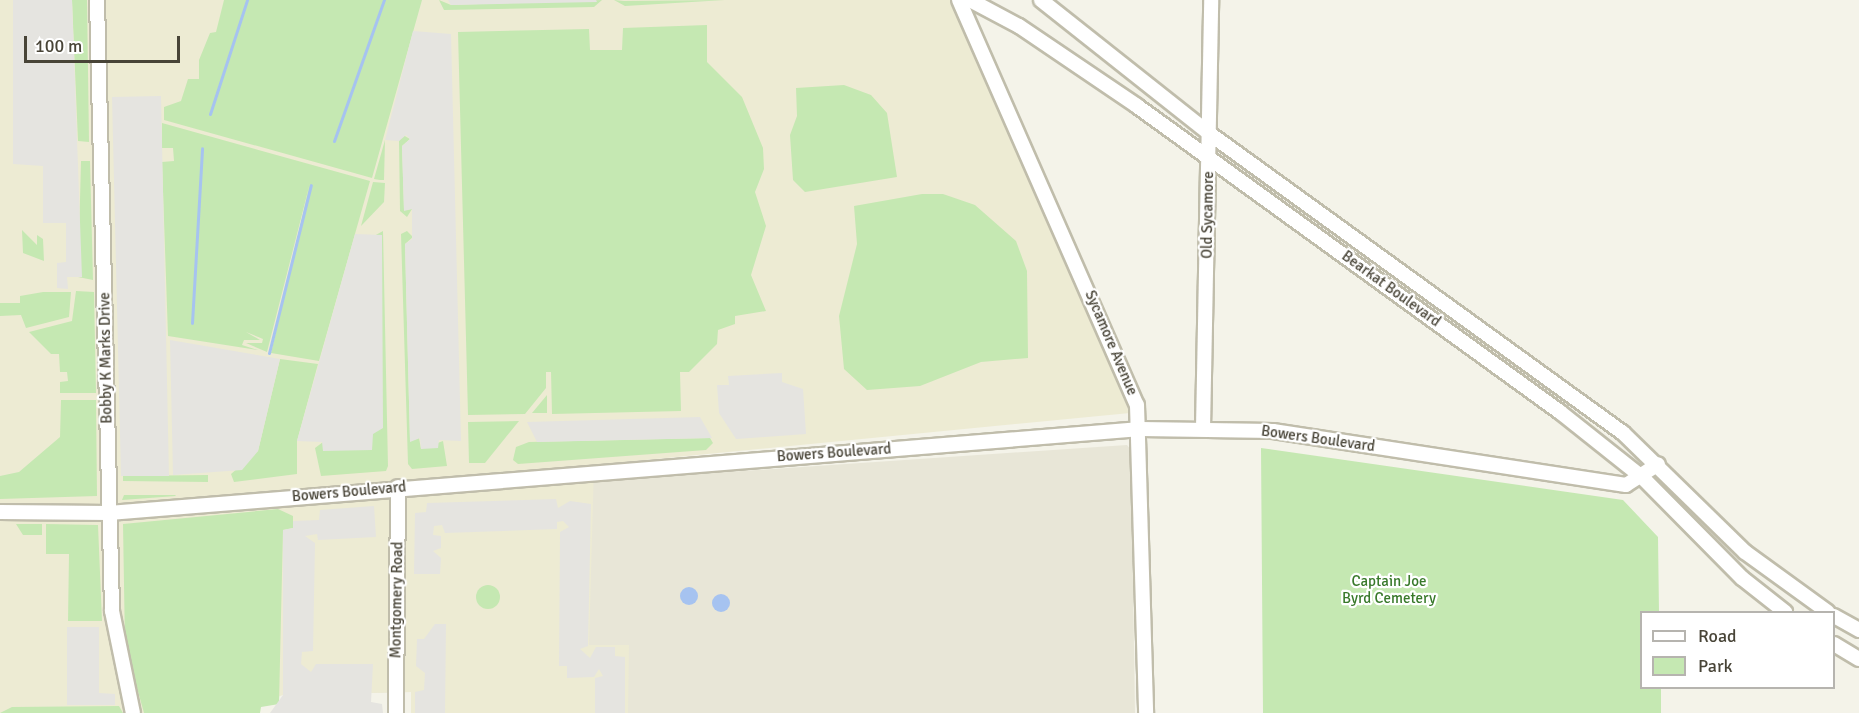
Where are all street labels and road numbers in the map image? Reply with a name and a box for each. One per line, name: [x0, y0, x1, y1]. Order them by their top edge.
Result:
street label: Old Sycamore: [1198, 171, 1218, 259]
street label: Bearkat Boulevard: [1338, 247, 1444, 331]
street label: Sycamore Avenue: [1081, 288, 1141, 398]
street label: Bobby K Marks Drive: [96, 292, 116, 424]
street label: Bowers Boulevard: [1260, 422, 1376, 456]
street label: Bowers Boulevard: [776, 440, 892, 466]
street label: Bowers Boulevard: [291, 478, 407, 506]
street label: Montgomery Road: [387, 541, 407, 659]

